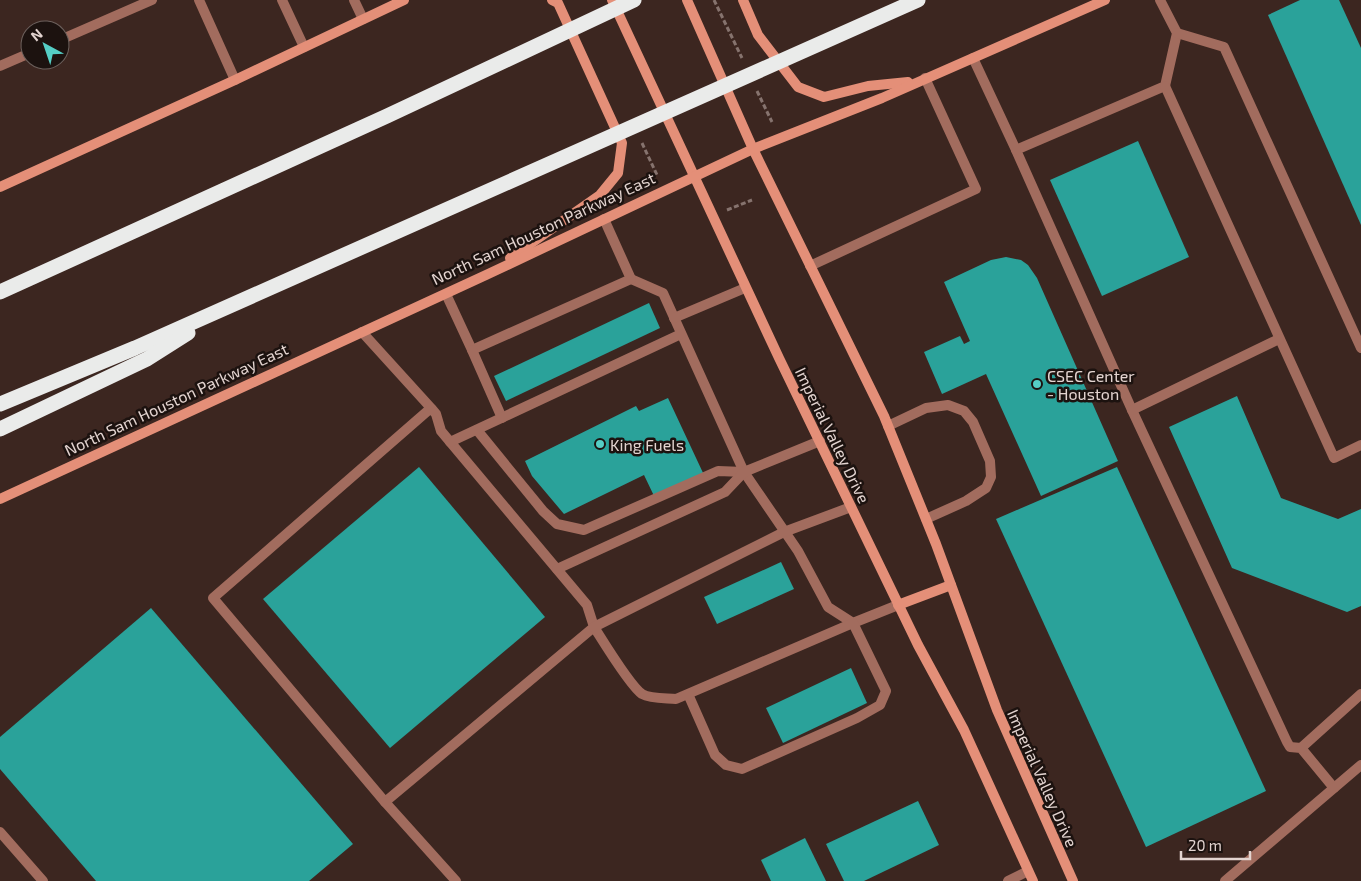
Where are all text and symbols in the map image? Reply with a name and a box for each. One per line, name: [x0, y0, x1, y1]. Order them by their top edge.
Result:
north arrow: [20, 20, 70, 70]
text: N: [27, 25, 46, 44]
street label: North Sam Houston Parkway East: [428, 168, 658, 288]
street label: North Sam Houston Parkway East: [61, 339, 291, 459]
street label: Imperial Valley Drive: [792, 364, 874, 506]
place label: CSEC Center - Houston: [1047, 366, 1135, 403]
marker: CSEC Center - Houston: [1031, 378, 1043, 390]
place label: King Fuels: [610, 435, 684, 454]
marker: King Fuels: [594, 438, 606, 450]
street label: Imperial Valley Drive: [1004, 706, 1082, 850]
scale bar: [1181, 828, 1250, 860]
text: 20 m: [1188, 836, 1222, 854]

